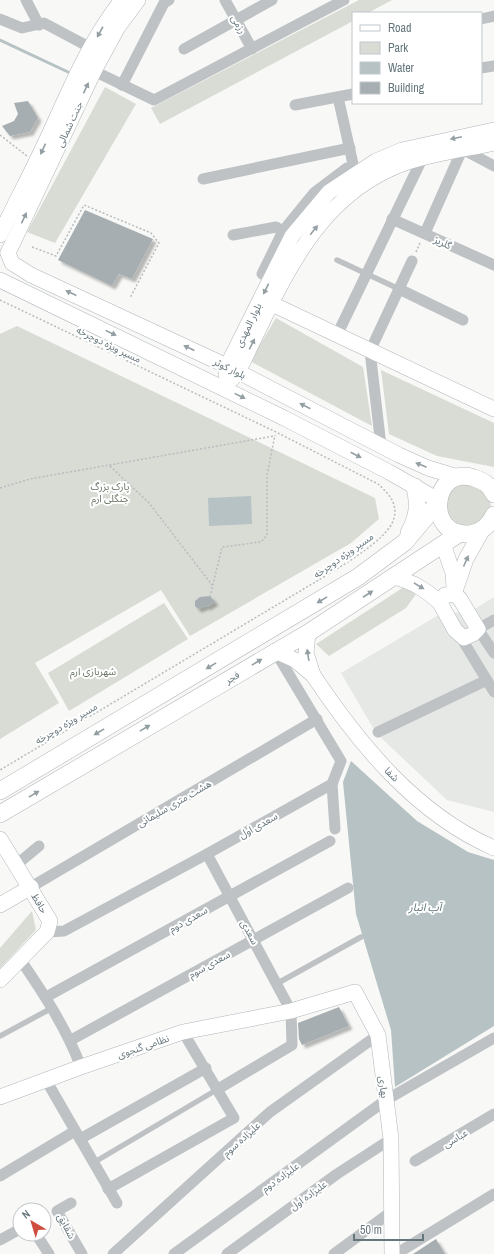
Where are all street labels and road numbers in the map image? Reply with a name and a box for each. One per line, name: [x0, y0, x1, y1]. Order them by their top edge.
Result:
street label: رزمی: [228, 13, 249, 36]
street label: جنت شمالی: [53, 99, 86, 149]
street label: گلریز: [431, 232, 454, 252]
street label: بلوار المهدی: [232, 301, 265, 349]
street label: مسیر ویژه دوچرخه: [74, 323, 143, 366]
street label: بلوار کوثر: [211, 355, 248, 382]
street label: مسیر ویژه دوچرخه: [311, 530, 376, 581]
street label: فجر: [222, 668, 242, 687]
street label: مسیر ویژه دوچرخه: [33, 700, 100, 747]
street label: شفا: [381, 764, 402, 785]
street label: هشت متری سلیمانی: [135, 777, 214, 830]
street label: سعدی اول: [237, 809, 280, 841]
street label: حافظ: [28, 891, 51, 916]
street label: سعدی دوم: [167, 903, 211, 937]
street label: سعدی: [238, 918, 261, 947]
street label: سعدی سوم: [186, 948, 233, 983]
street label: نظامی گنجوی: [116, 1031, 171, 1061]
street label: بهاری: [376, 1075, 391, 1099]
street label: علیزاده سوم: [220, 1119, 264, 1161]
street label: عباسی: [441, 1126, 470, 1151]
street label: علیزاده دوم: [259, 1159, 303, 1197]
street label: علیزاده اول: [287, 1178, 329, 1213]
street label: شقایق: [55, 1211, 78, 1241]

